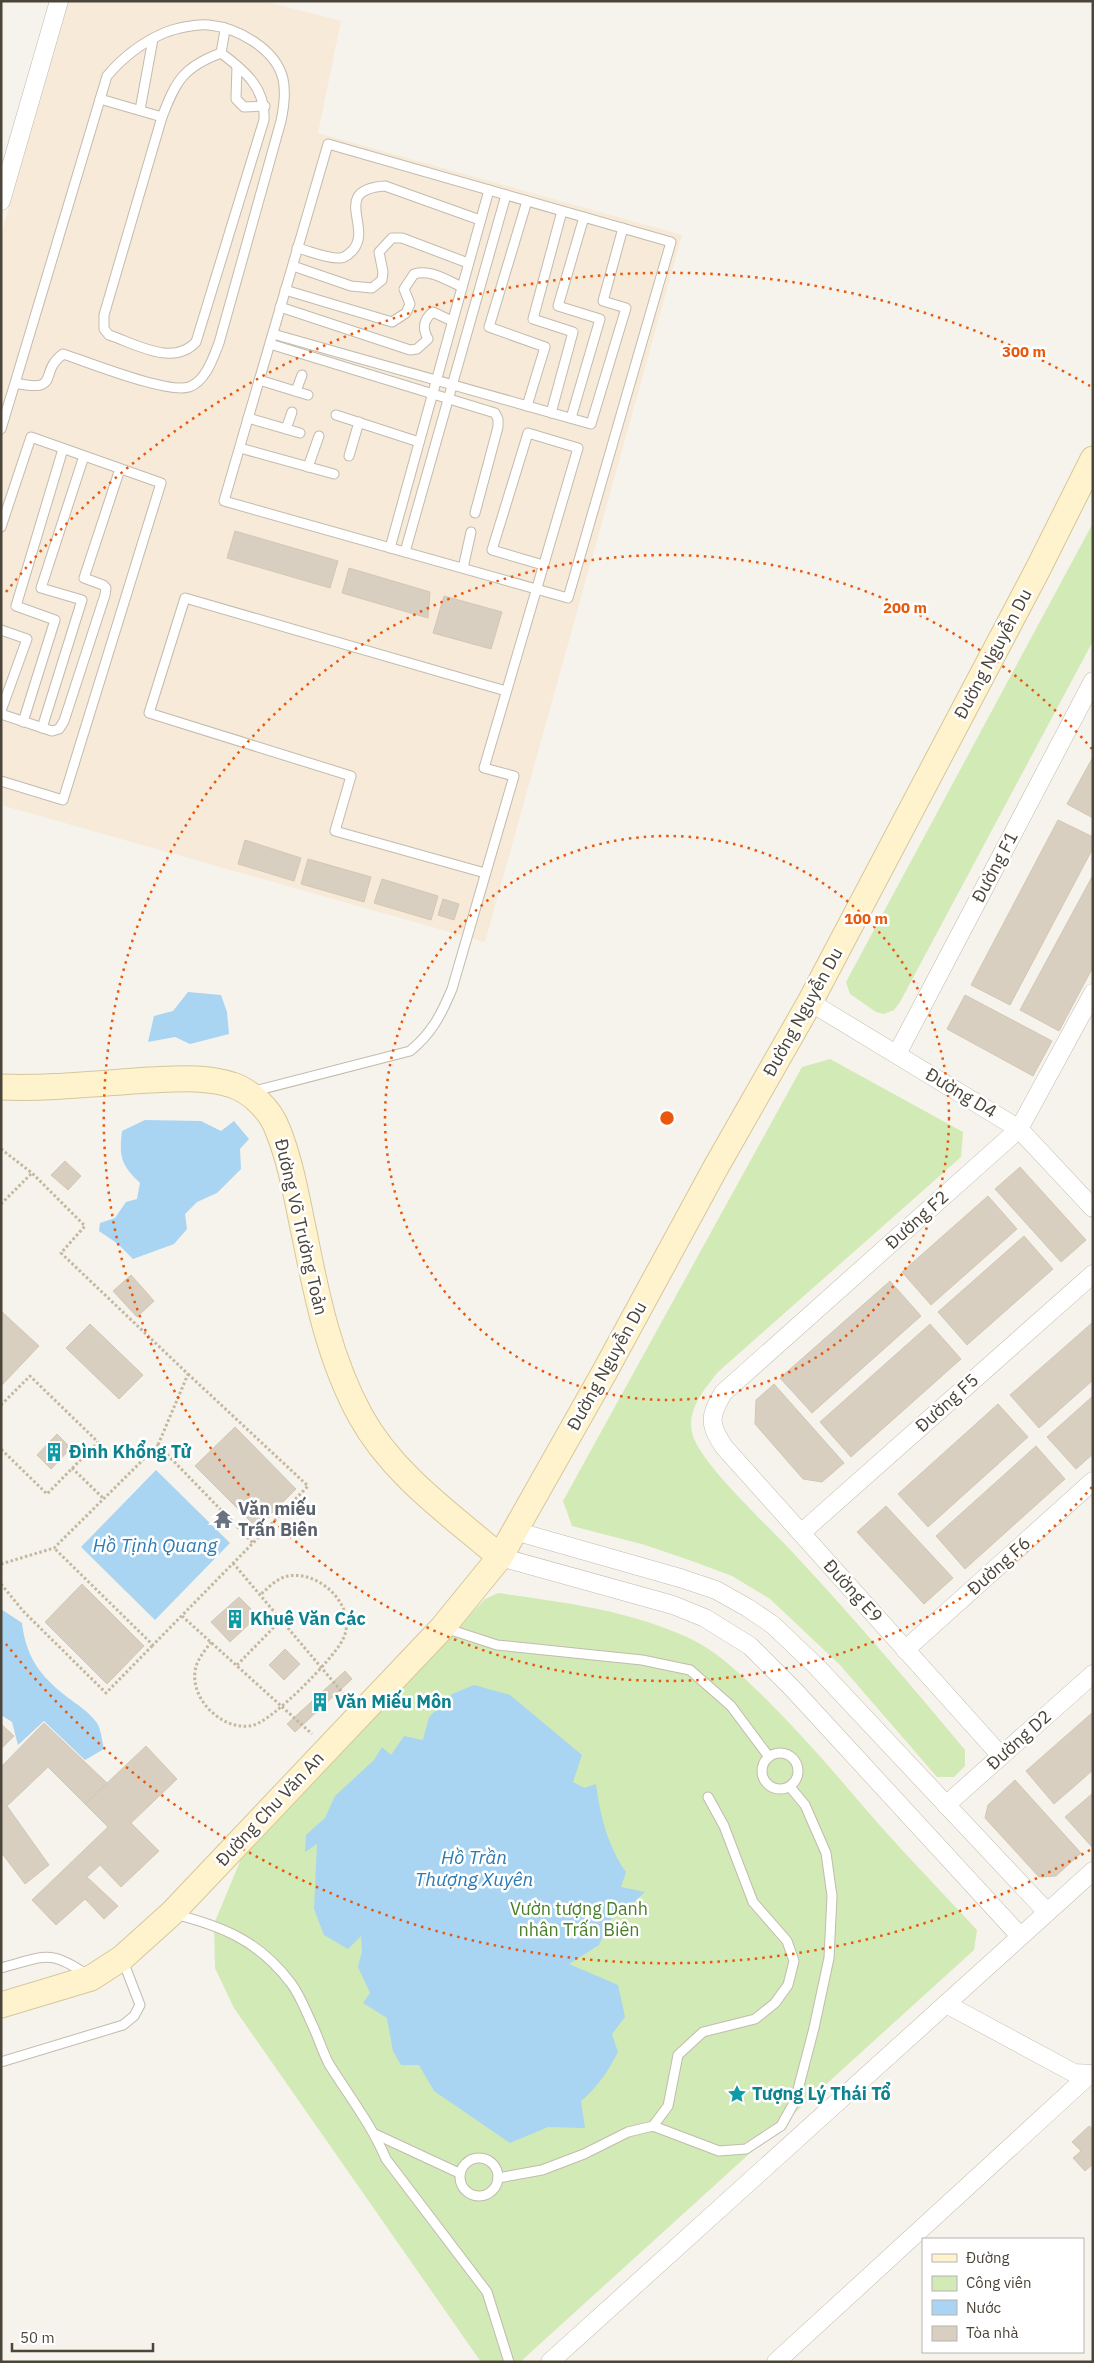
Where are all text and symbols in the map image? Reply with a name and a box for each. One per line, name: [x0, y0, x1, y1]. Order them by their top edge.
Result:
text: 300 m: [1002, 342, 1046, 361]
street label: Đường Nguyễn Du: [949, 585, 1037, 723]
text: 200 m: [883, 598, 927, 617]
street label: Đường F1: [966, 827, 1023, 906]
text: 100 m: [844, 909, 888, 928]
street label: Đường Nguyễn Du: [758, 943, 848, 1080]
street label: Đường D4: [921, 1062, 1001, 1123]
centre of rings: [658, 1109, 676, 1127]
street label: Đường Võ Trường Toản: [270, 1136, 333, 1317]
street label: Đường F2: [880, 1185, 953, 1254]
street label: Đường Nguyễn Du: [562, 1297, 652, 1434]
street label: Đường F5: [910, 1368, 983, 1437]
place label: Đình Khổng Tử: [69, 1440, 192, 1463]
building icon: Đình Khổng Tử: [43, 1441, 65, 1463]
place label: Văn miếu Trấn Biên: [238, 1496, 318, 1541]
temple icon: Văn miếu Trấn Biên: [212, 1508, 234, 1530]
street label: Đường F6: [962, 1531, 1035, 1600]
water label: Hồ Tịnh Quang: [93, 1533, 219, 1557]
street label: Đường E9: [819, 1554, 888, 1627]
place label: Khuê Văn Các: [250, 1607, 366, 1630]
building icon: Khuê Văn Các: [224, 1608, 246, 1630]
place label: Văn Miếu Môn: [335, 1689, 452, 1713]
building icon: Văn Miếu Môn: [309, 1691, 331, 1713]
street label: Đường D2: [982, 1705, 1056, 1775]
street label: Đường Chu Văn An: [211, 1746, 329, 1871]
water label: Hồ Trần Thượng Xuyên: [415, 1845, 533, 1891]
park label: Vườn tượng Danh nhân Trấn Biên: [510, 1897, 648, 1941]
place label: Tượng Lý Thái Tổ: [752, 2082, 891, 2105]
place icon: Tượng Lý Thái Tổ: [726, 2083, 748, 2105]
legend: [922, 2238, 1084, 2353]
text: Đường: [966, 2248, 1010, 2267]
text: Công viên: [966, 2273, 1032, 2292]
text: Nước: [966, 2298, 1002, 2317]
scale bar: [12, 2320, 154, 2352]
text: Tòa nhà: [966, 2323, 1019, 2342]
text: 50 m: [20, 2328, 55, 2347]

